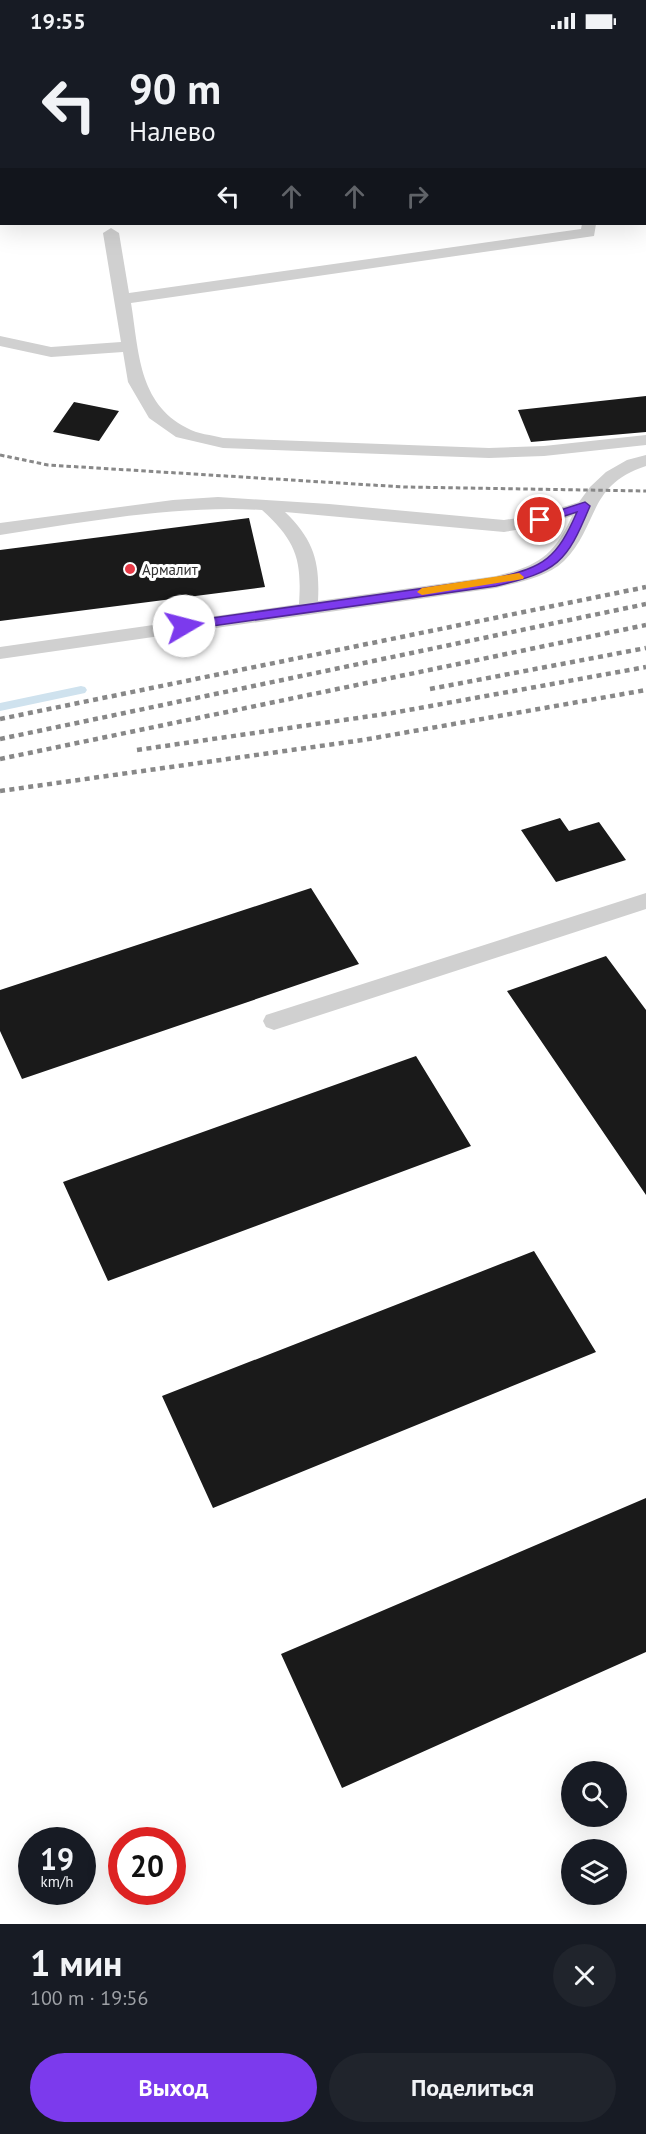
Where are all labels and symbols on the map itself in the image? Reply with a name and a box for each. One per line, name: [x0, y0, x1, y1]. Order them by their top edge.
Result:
pin: [514, 494, 565, 545]
place label: Армалит: [142, 560, 198, 579]
marker: Армалит: [123, 562, 137, 576]
position arrow: [152, 594, 216, 658]
speed limit sign: 20: [108, 1827, 186, 1905]

